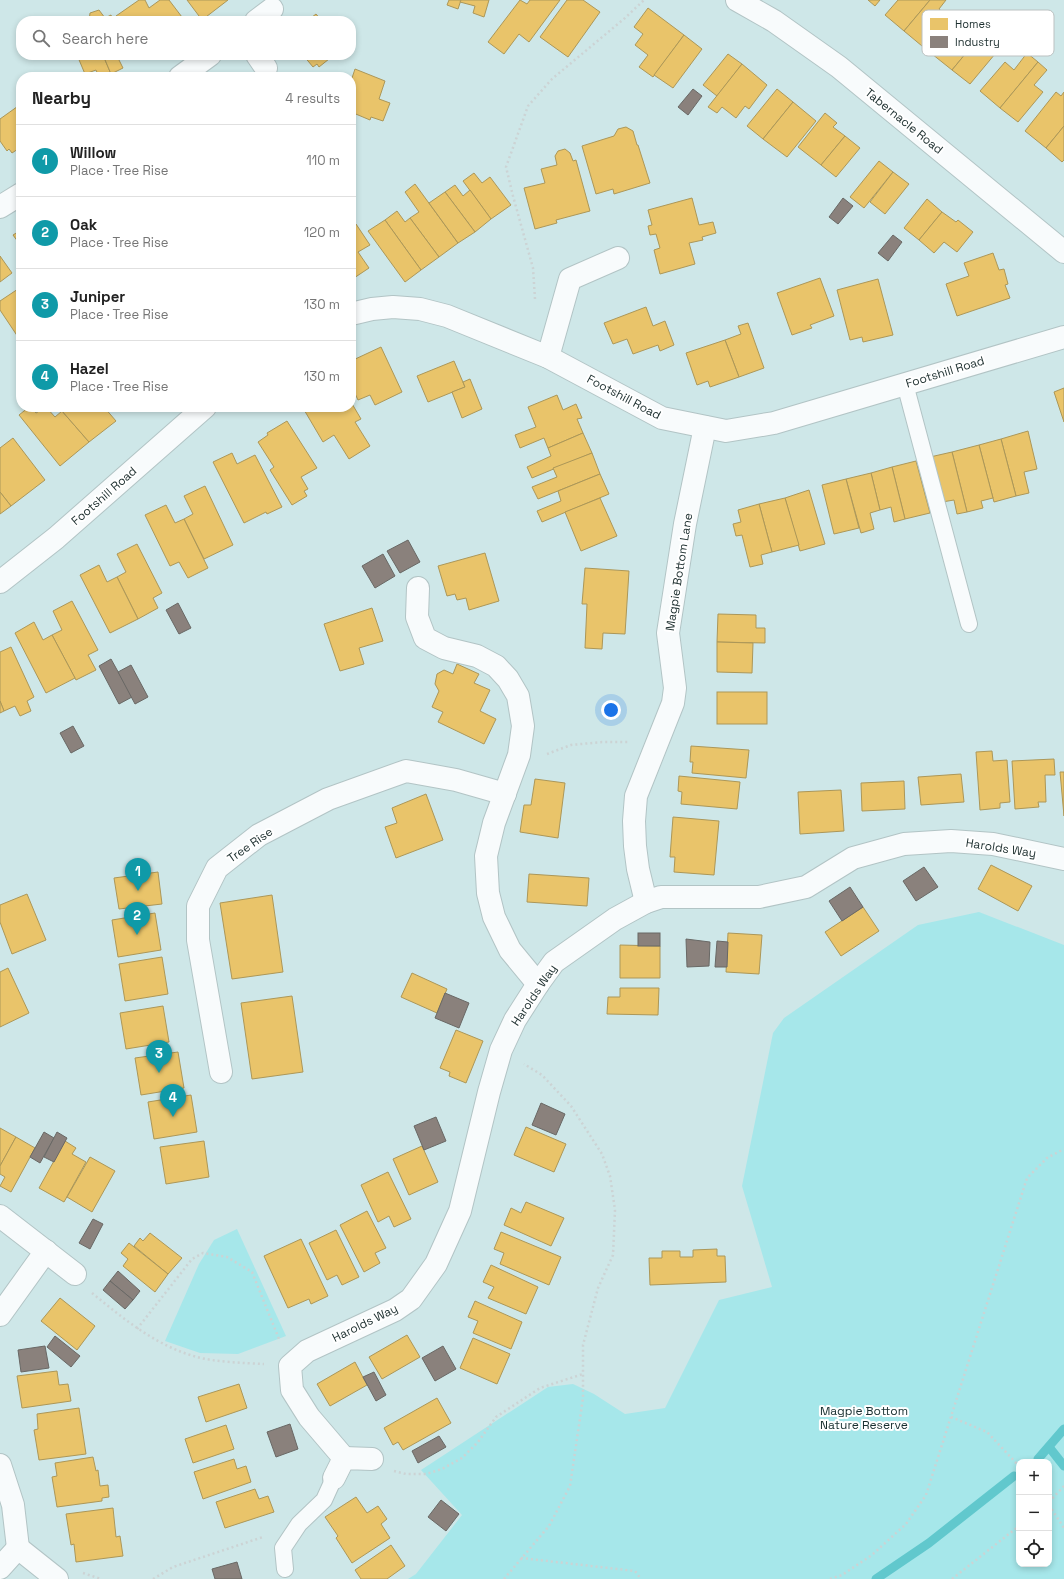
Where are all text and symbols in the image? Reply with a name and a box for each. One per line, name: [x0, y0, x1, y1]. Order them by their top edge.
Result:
legend: [922, 10, 1054, 56]
search box: [16, 16, 356, 60]
text: Homes: [955, 17, 991, 31]
icon: search: [30, 27, 52, 49]
text: Search here: [62, 29, 148, 48]
text: Industry: [955, 35, 1000, 49]
street label: Tabernacle Road: [862, 85, 946, 157]
text: Nearby: [32, 87, 91, 109]
text: 4 results: [285, 90, 340, 107]
text: Willow: [70, 143, 116, 162]
text: 1: [42, 152, 48, 169]
text: 110 m: [306, 152, 340, 169]
text: Place · Tree Rise: [70, 162, 169, 179]
text: Oak: [70, 215, 97, 234]
text: 2: [41, 224, 49, 241]
text: 120 m: [304, 224, 340, 241]
text: Place · Tree Rise: [70, 234, 169, 251]
text: Juniper: [70, 287, 125, 306]
text: 3: [41, 296, 49, 313]
text: 130 m: [304, 296, 340, 313]
text: Place · Tree Rise: [70, 306, 169, 323]
street label: Footshill Road: [904, 352, 986, 392]
text: Hazel: [70, 359, 109, 378]
text: 4: [41, 368, 49, 385]
text: 130 m: [304, 368, 340, 385]
street label: Footshill Road: [584, 371, 664, 423]
text: Place · Tree Rise: [70, 378, 169, 395]
street label: Footshill Road: [68, 463, 140, 529]
street label: Magpie Bottom Lane: [662, 512, 696, 632]
your location: [601, 700, 621, 720]
street label: Tree Rise: [224, 824, 276, 866]
street label: Harolds Way: [965, 835, 1037, 861]
pin: 1: [125, 858, 151, 891]
pin: 2: [124, 902, 150, 935]
street label: Harolds Way: [508, 961, 560, 1029]
pin: 3: [146, 1040, 172, 1073]
pin: 4: [160, 1084, 186, 1117]
street label: Harolds Way: [330, 1300, 400, 1346]
park label: Magpie Bottom Nature Reserve: [820, 1403, 908, 1433]
map controls: [1016, 1459, 1052, 1567]
button: +: [1016, 1459, 1052, 1495]
button: −: [1016, 1495, 1052, 1531]
button: locate: [1016, 1531, 1052, 1567]

